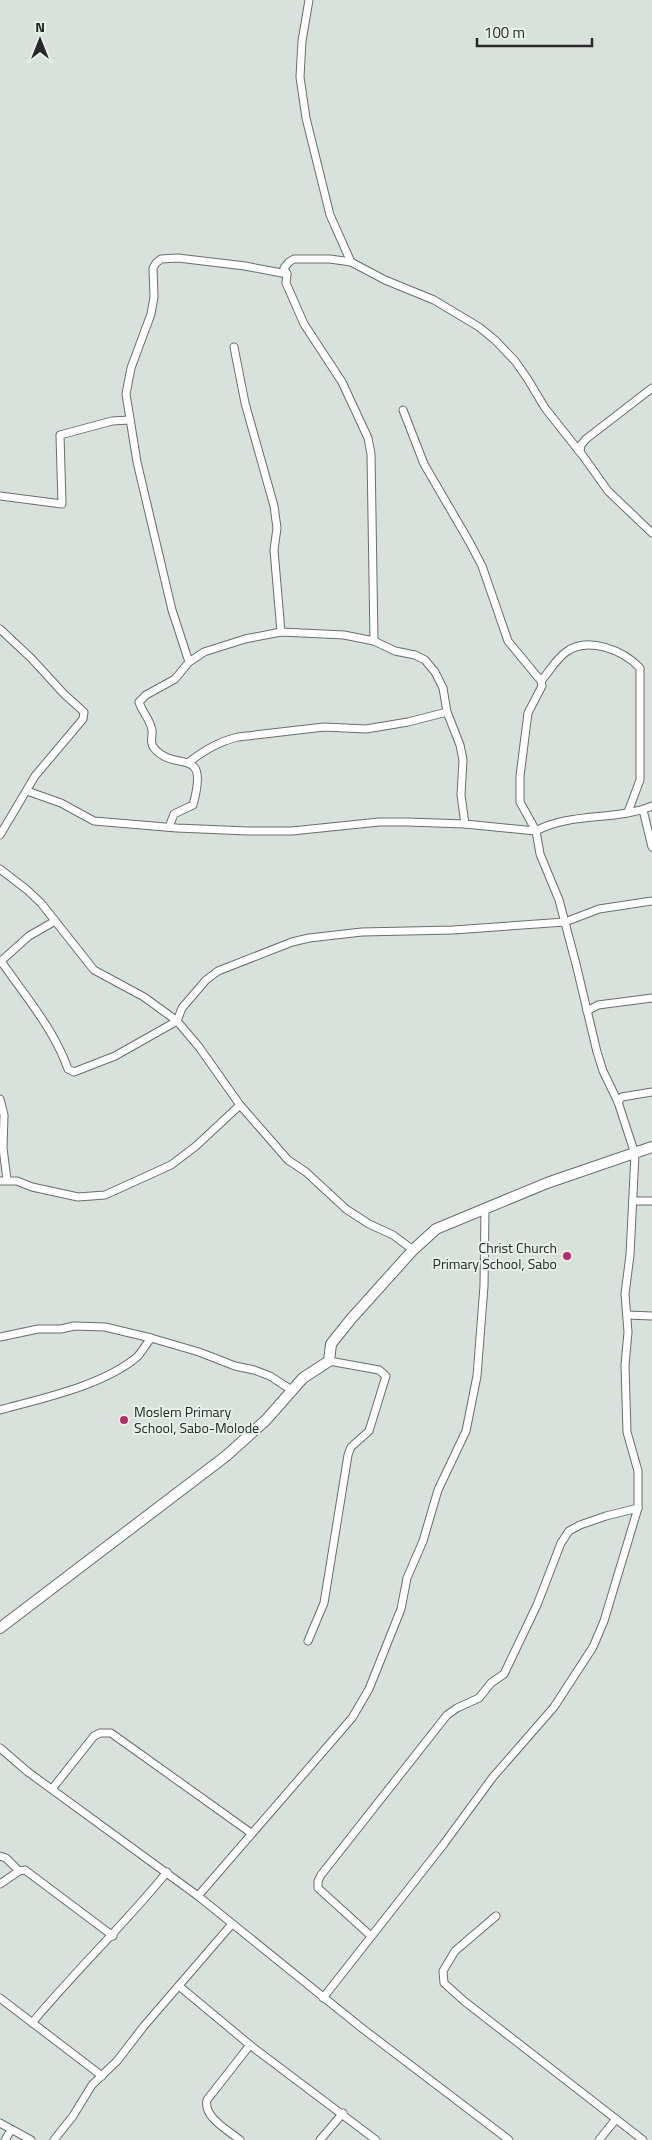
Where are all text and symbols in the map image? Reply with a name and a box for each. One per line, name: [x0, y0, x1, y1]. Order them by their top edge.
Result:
north arrow: [15, 15, 65, 65]
scale bar: [477, 15, 592, 47]
text: N: [35, 16, 45, 37]
text: 100 m: [484, 21, 525, 44]
place label: Christ Church Primary School, Sabo: [433, 1237, 557, 1274]
marker: Christ Church Primary School, Sabo: [561, 1250, 573, 1262]
place label: Moslem Primary School, Sabo-Molode: [134, 1401, 259, 1438]
marker: Moslem Primary School, Sabo-Molode: [118, 1414, 130, 1426]

